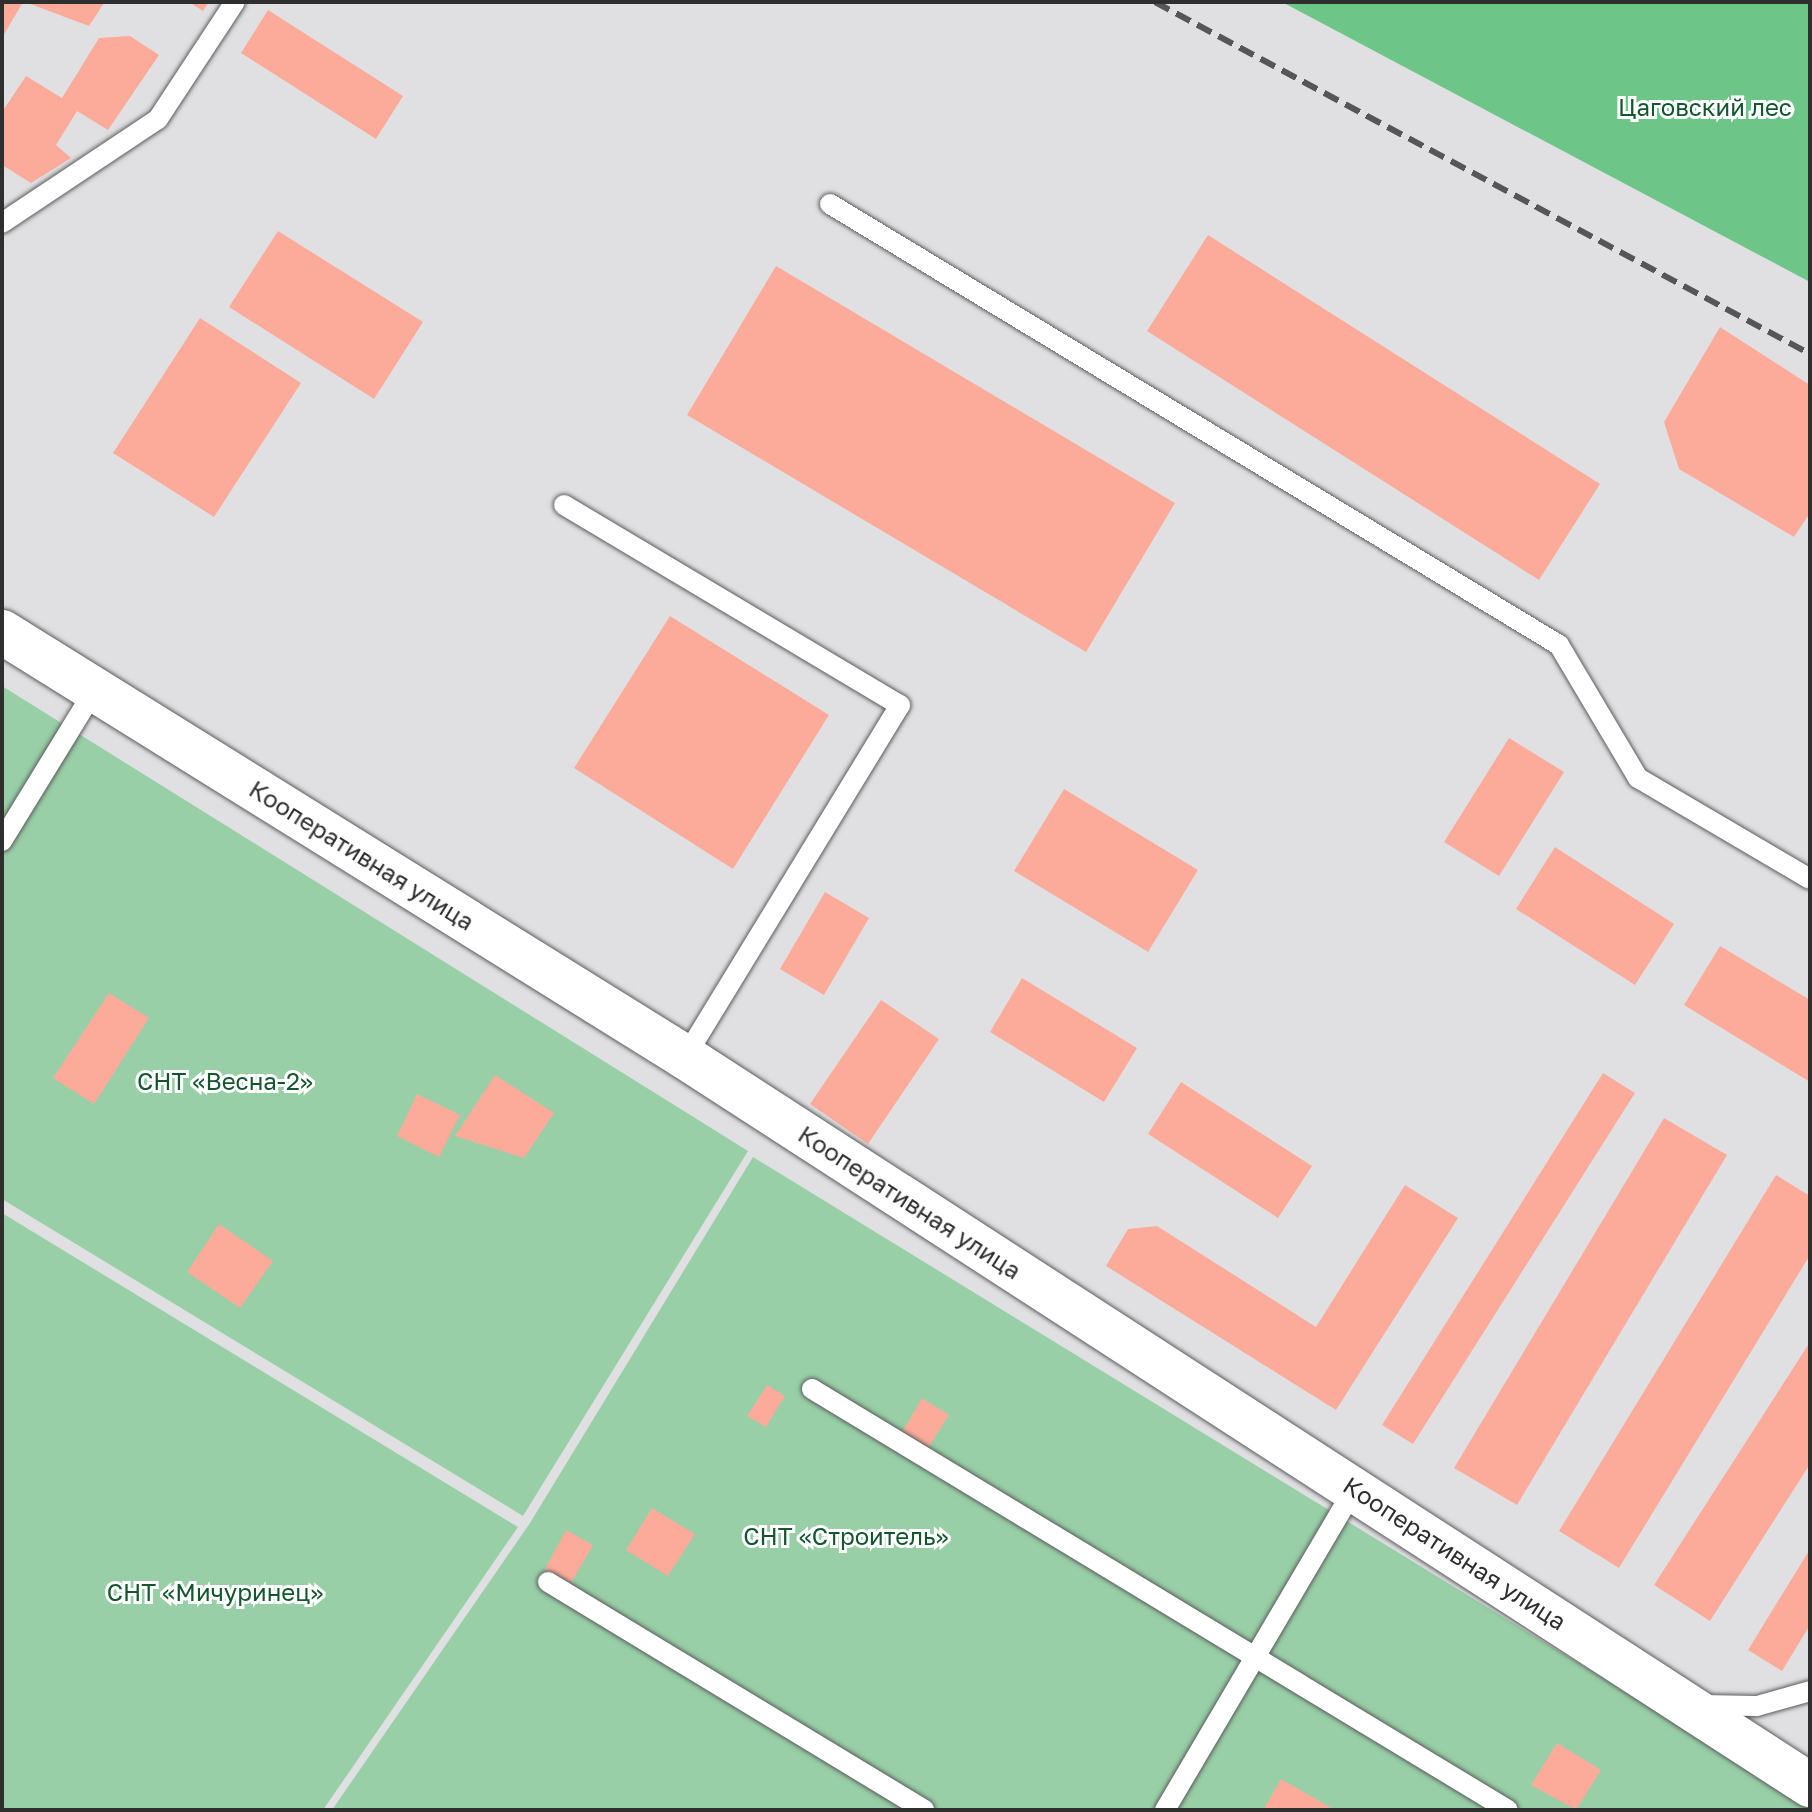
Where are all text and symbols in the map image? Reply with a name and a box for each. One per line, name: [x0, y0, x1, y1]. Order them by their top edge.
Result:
park label: Цаговский лес: [1618, 93, 1792, 121]
street label: Кооперативная улица: [244, 774, 480, 936]
park label: СНТ «Весна-2»: [137, 1067, 313, 1095]
street label: Кооперативная улица: [793, 1119, 1027, 1285]
street label: Кооперативная улица: [1338, 1470, 1572, 1636]
park label: СНТ «Строитель»: [743, 1522, 949, 1550]
park label: СНТ «Мичуринец»: [107, 1578, 323, 1606]

